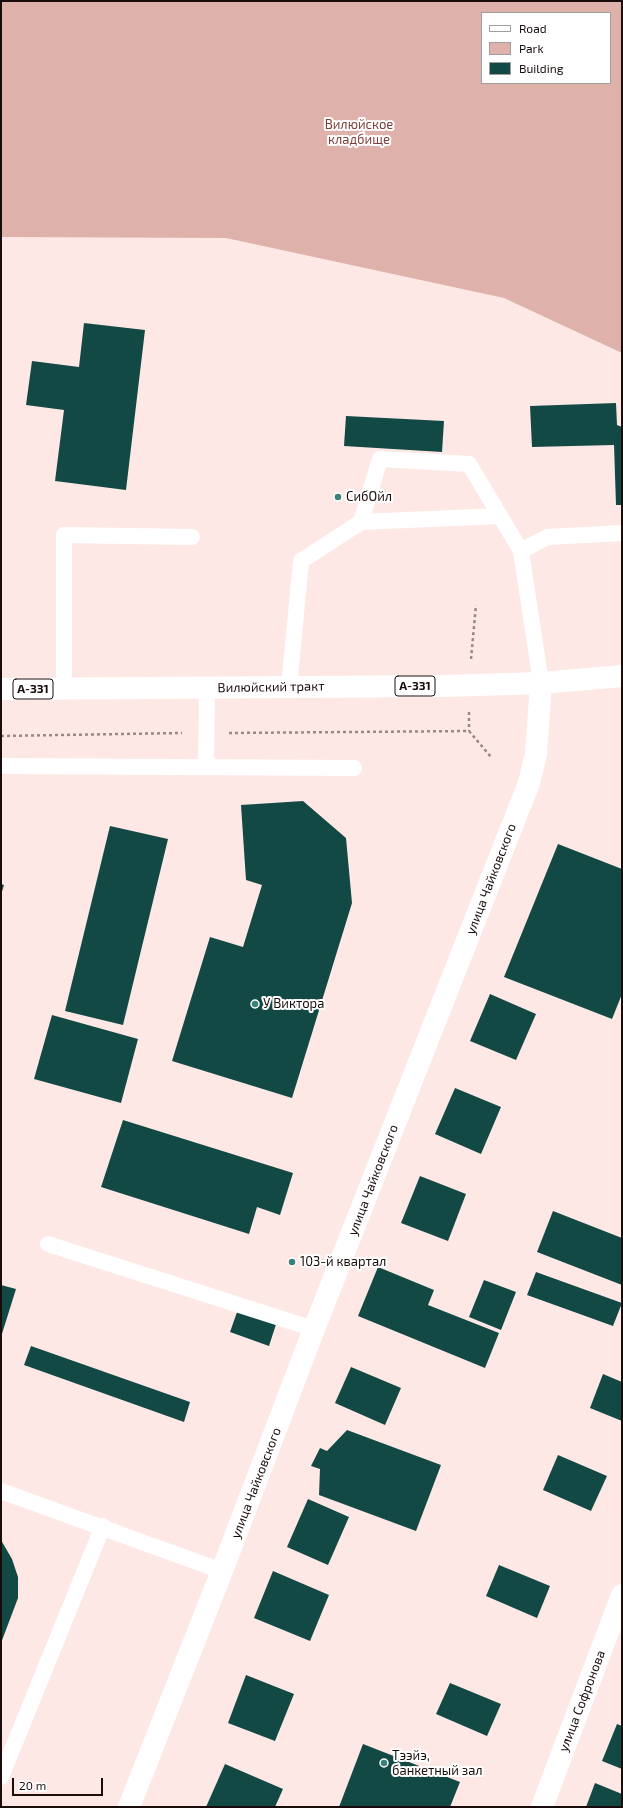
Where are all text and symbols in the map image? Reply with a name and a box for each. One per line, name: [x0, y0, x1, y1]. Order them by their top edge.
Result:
legend: [481, 12, 611, 84]
text: Road: [519, 21, 547, 35]
text: Park: [519, 41, 544, 55]
text: Building: [519, 61, 563, 75]
park label: Вилюйское кладбище: [325, 117, 393, 148]
place label: СибОйл: [346, 489, 392, 505]
marker: СибОйл: [333, 492, 343, 502]
road number: А-331: [395, 676, 435, 696]
street label: Вилюйский тракт: [217, 678, 325, 696]
road number: А-331: [13, 679, 53, 699]
street label: улица Чайковского: [463, 821, 519, 937]
place label: У Виктора: [263, 996, 324, 1012]
marker: У Виктора: [250, 999, 260, 1009]
street label: улица Чайковского: [345, 1122, 401, 1238]
place label: 103-й квартал: [300, 1254, 386, 1270]
marker: 103-й квартал: [287, 1257, 297, 1267]
street label: улица Чайковского: [228, 1425, 284, 1541]
street label: улица Софронова: [555, 1648, 609, 1754]
place label: Тээйэ, банкетный зал: [392, 1748, 483, 1779]
marker: Тээйэ, банкетный зал: [379, 1758, 389, 1768]
scale bar: [14, 1770, 105, 1796]
text: 20 m: [19, 1778, 46, 1792]

